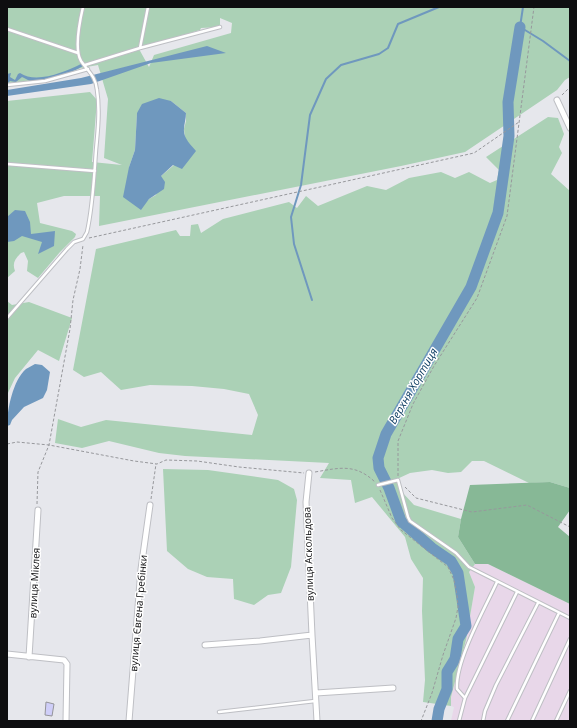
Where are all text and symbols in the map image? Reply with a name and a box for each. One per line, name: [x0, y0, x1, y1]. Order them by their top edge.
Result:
water label: Верхня Хортиця: [385, 345, 441, 427]
street label: вулиця Аскольдова: [299, 507, 317, 601]
street label: вулиця Міклея: [25, 547, 43, 619]
street label: вулиця Євгена Гребінки: [126, 554, 150, 672]

